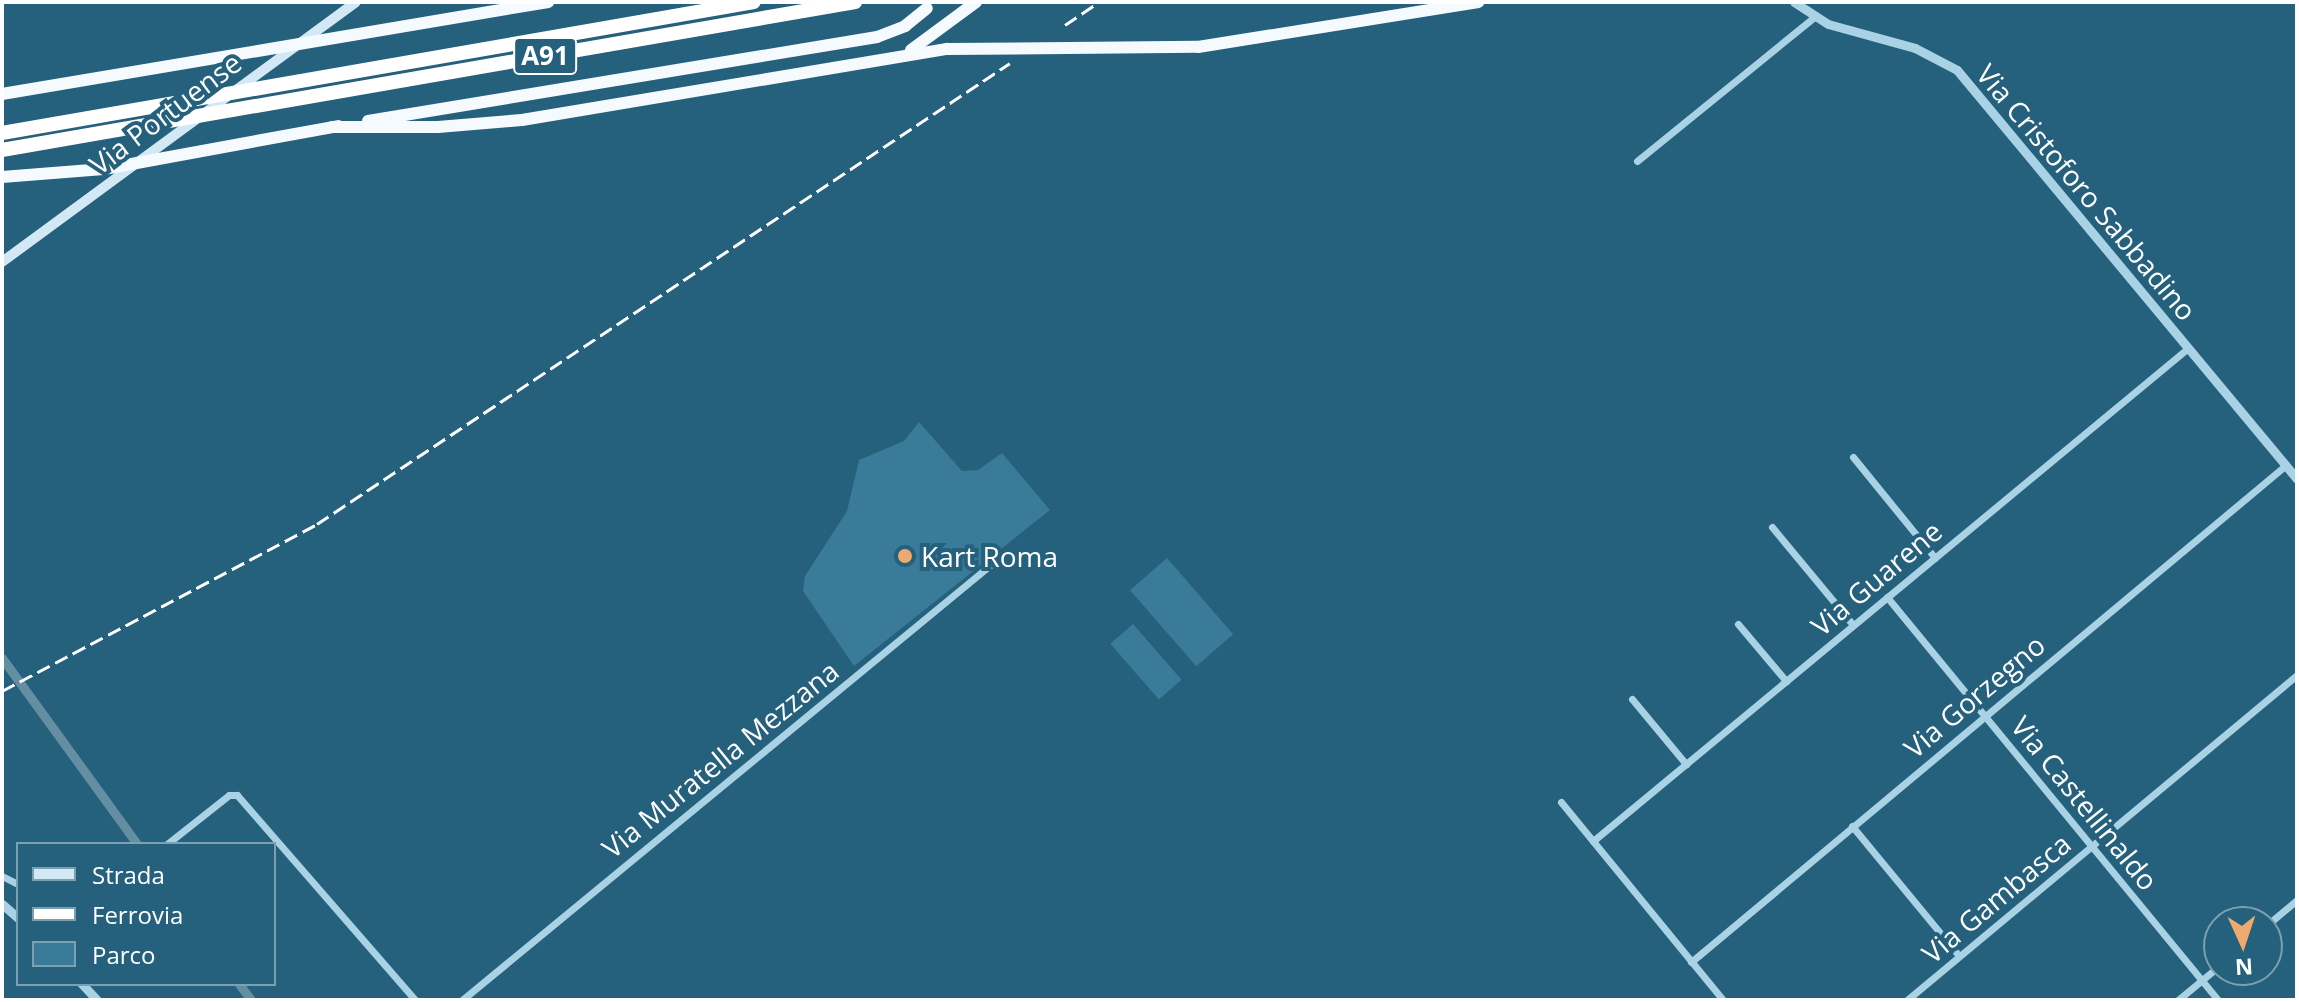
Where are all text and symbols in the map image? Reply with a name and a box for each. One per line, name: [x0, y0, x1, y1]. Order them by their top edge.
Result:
road number: A91: [513, 34, 577, 78]
street label: Via Portuense: [83, 45, 247, 181]
street label: Via Cristoforo Sabbadino: [1970, 57, 2204, 327]
street label: Via Guarene: [1804, 514, 1948, 642]
place label: Kart Roma: [921, 539, 1058, 573]
marker: Kart Roma: [896, 547, 914, 565]
street label: Via Gorzegno: [1897, 627, 2051, 765]
street label: Via Muratella Mezzana: [595, 653, 845, 865]
street label: Via Castellinaldo: [2005, 709, 2165, 897]
street label: Via Gambasca: [1915, 826, 2077, 970]
legend: [16, 842, 276, 986]
text: Strada: [92, 858, 165, 891]
text: Ferrovia: [92, 898, 183, 931]
north arrow: [2203, 906, 2283, 986]
text: Parco: [92, 938, 156, 971]
text: N: [2234, 953, 2254, 983]

